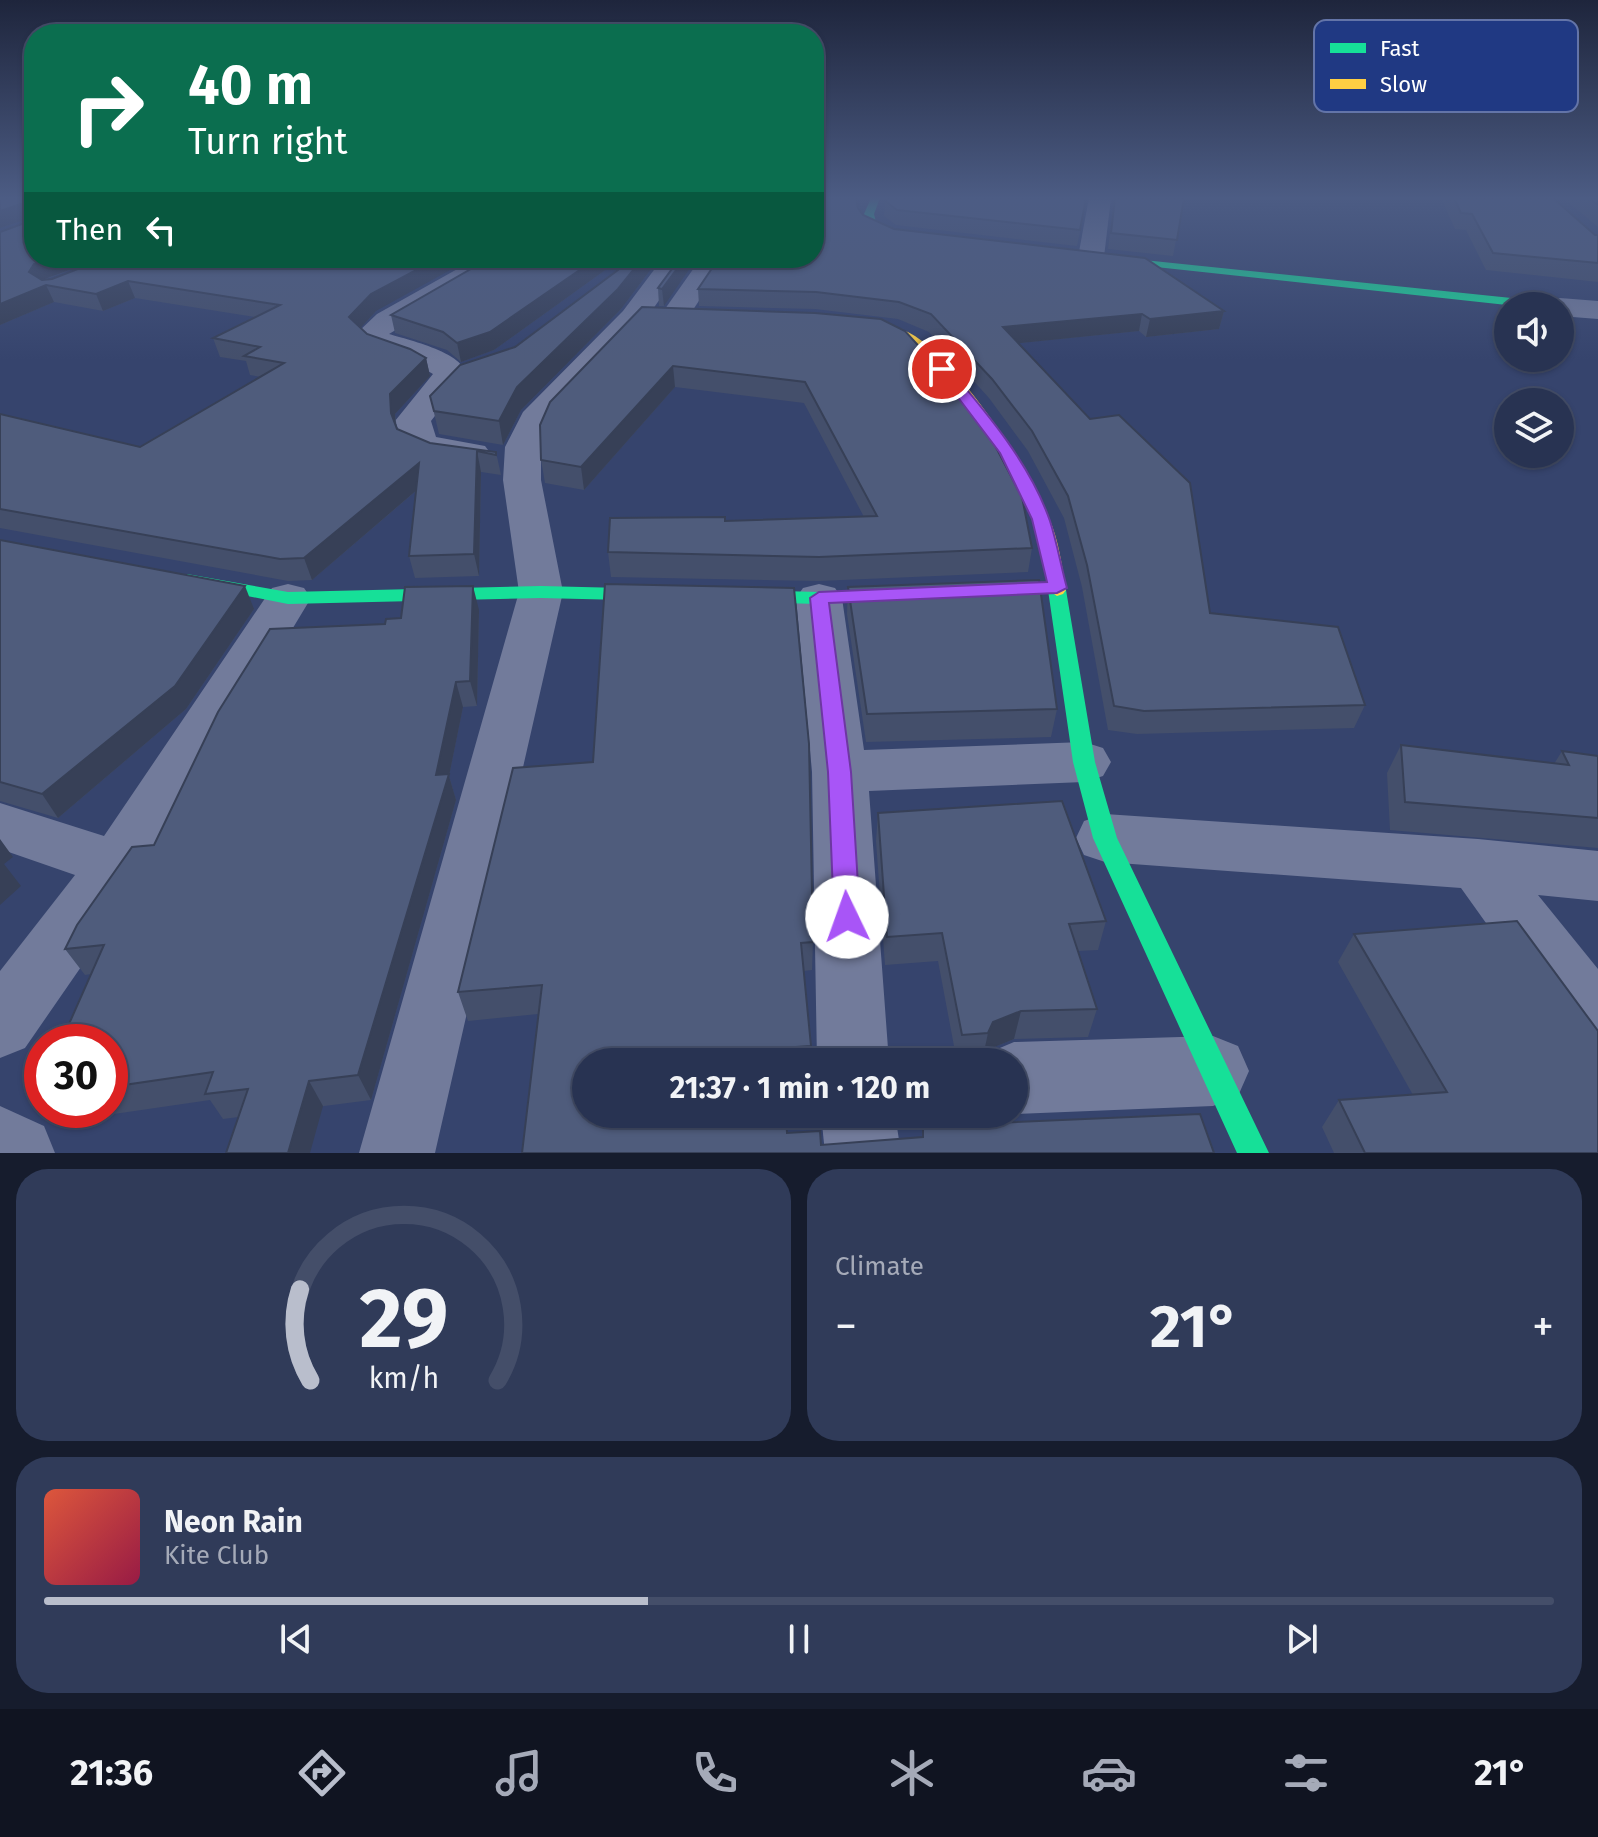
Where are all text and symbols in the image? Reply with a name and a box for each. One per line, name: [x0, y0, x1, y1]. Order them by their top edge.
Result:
legend: [1314, 20, 1578, 112]
text: Fast: [1380, 35, 1420, 62]
text: 40 m: [188, 52, 313, 119]
icon: right: [56, 56, 160, 160]
text: Slow: [1380, 71, 1427, 98]
text: Turn right: [188, 120, 348, 164]
icon: left: [139, 208, 183, 252]
text: Then: [56, 212, 123, 248]
map controls: [1494, 292, 1574, 468]
button: sound: [1494, 292, 1574, 372]
pin: [908, 335, 976, 403]
icon: arrive: [920, 347, 964, 391]
button: layers: [1494, 388, 1574, 468]
position arrow: [805, 875, 889, 959]
speed limit sign: 30: [24, 1024, 128, 1128]
text: 21:37 · 1 min · 120 m: [670, 1070, 930, 1106]
text: Climate: [835, 1251, 924, 1282]
text: 29: [359, 1269, 448, 1369]
text: 21°: [1150, 1291, 1239, 1363]
text: −: [835, 1300, 857, 1353]
text: +: [1532, 1300, 1554, 1353]
text: km/h: [368, 1361, 439, 1396]
text: Neon Rain: [164, 1504, 303, 1540]
text: Kite Club: [164, 1540, 269, 1571]
icon: previous: [274, 1617, 318, 1661]
icon: pause: [777, 1617, 821, 1661]
icon: next: [1280, 1617, 1324, 1661]
icon: directions: [294, 1745, 350, 1801]
icon: music: [491, 1745, 547, 1801]
icon: phone: [687, 1745, 743, 1801]
icon: climate: [884, 1745, 940, 1801]
icon: car: [1081, 1745, 1137, 1801]
icon: filters: [1278, 1745, 1334, 1801]
text: 21:36: [70, 1751, 153, 1795]
text: 21°: [1474, 1751, 1528, 1795]

